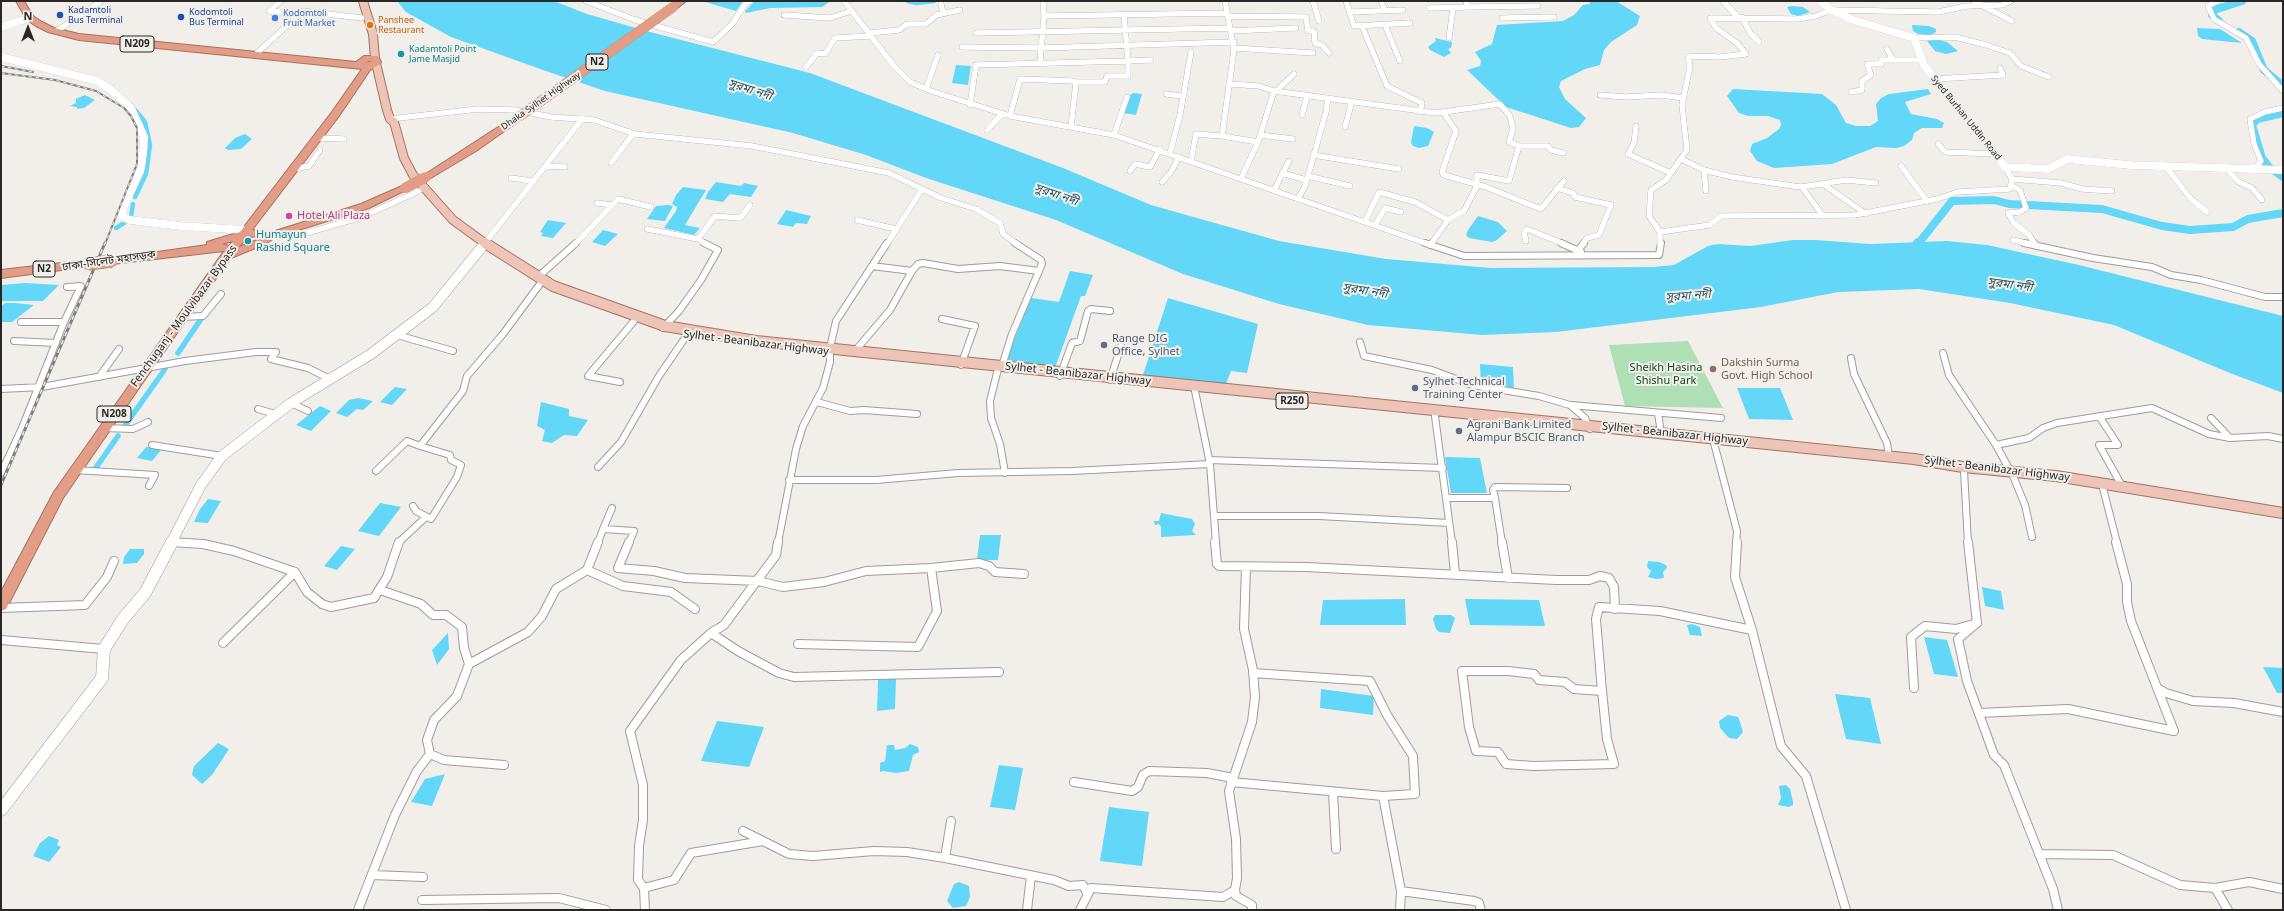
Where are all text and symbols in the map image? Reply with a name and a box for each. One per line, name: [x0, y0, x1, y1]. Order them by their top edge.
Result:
place label: Kadamtoli Bus Terminal: [68, 5, 123, 26]
place label: Kodomtoli Bus Terminal: [189, 7, 244, 28]
north arrow: [8, 8, 48, 48]
text: N: [24, 8, 32, 23]
place label: Kodomtoli Fruit Market: [283, 8, 335, 29]
marker: Kadamtoli Bus Terminal: [55, 10, 65, 20]
marker: Kodomtoli Bus Terminal: [176, 12, 186, 22]
marker: Kodomtoli Fruit Market: [270, 13, 280, 23]
place label: Panshee Restaurant: [378, 15, 424, 36]
marker: Panshee Restaurant: [365, 20, 375, 30]
road number: N209: [120, 36, 154, 52]
place label: Kadamtoli Point Jame Masjid: [409, 44, 476, 65]
marker: Kadamtoli Point Jame Masjid: [396, 49, 406, 59]
road number: N2: [586, 54, 608, 70]
street label: Dhaka Sylhet Highway: [499, 70, 583, 132]
street label: Syed Burhan Uddin Road: [1929, 74, 2003, 162]
water label: সুরমা নদী: [726, 76, 774, 104]
water label: সুরমা নদী: [1032, 181, 1080, 209]
place label: Hotel Ali Plaza: [297, 209, 370, 223]
marker: Hotel Ali Plaza: [284, 211, 294, 221]
place label: Humayun Rashid Square: [256, 228, 330, 254]
marker: Humayun Rashid Square: [243, 236, 253, 246]
street label: Fenchuganj - Moulvibazar Bypass: [128, 243, 240, 389]
street label: ঢাকা-সিলেট মহাসড়ক: [62, 248, 156, 274]
road number: N2: [33, 261, 55, 277]
water label: সুরমা নদী: [1987, 275, 2033, 295]
water label: সুরমা নদী: [1341, 280, 1389, 302]
water label: সুরমা নদী: [1665, 287, 1711, 305]
street label: Sylhet - Beanibazar Highway: [682, 328, 830, 358]
place label: Range DIG Office, Sylhet: [1112, 332, 1180, 358]
marker: Range DIG Office, Sylhet: [1099, 340, 1109, 350]
place label: Dakshin Surma Govt. High School: [1721, 356, 1812, 382]
street label: Sylhet - Beanibazar Highway: [1004, 360, 1152, 388]
park label: Sheikh Hasina Shishu Park: [1630, 361, 1702, 387]
marker: Dakshin Surma Govt. High School: [1708, 364, 1718, 374]
place label: Sylhet Technical Training Center: [1423, 375, 1505, 401]
marker: Sylhet Technical Training Center: [1410, 383, 1420, 393]
road number: R250: [1276, 393, 1308, 409]
road number: N208: [97, 406, 131, 422]
place label: Agrani Bank Limited Alampur BSCIC Branch: [1467, 418, 1584, 444]
street label: Sylhet - Beanibazar Highway: [1601, 420, 1749, 448]
marker: Agrani Bank Limited Alampur BSCIC Branch: [1454, 426, 1464, 436]
street label: Sylhet - Beanibazar Highway: [1923, 454, 2071, 484]

